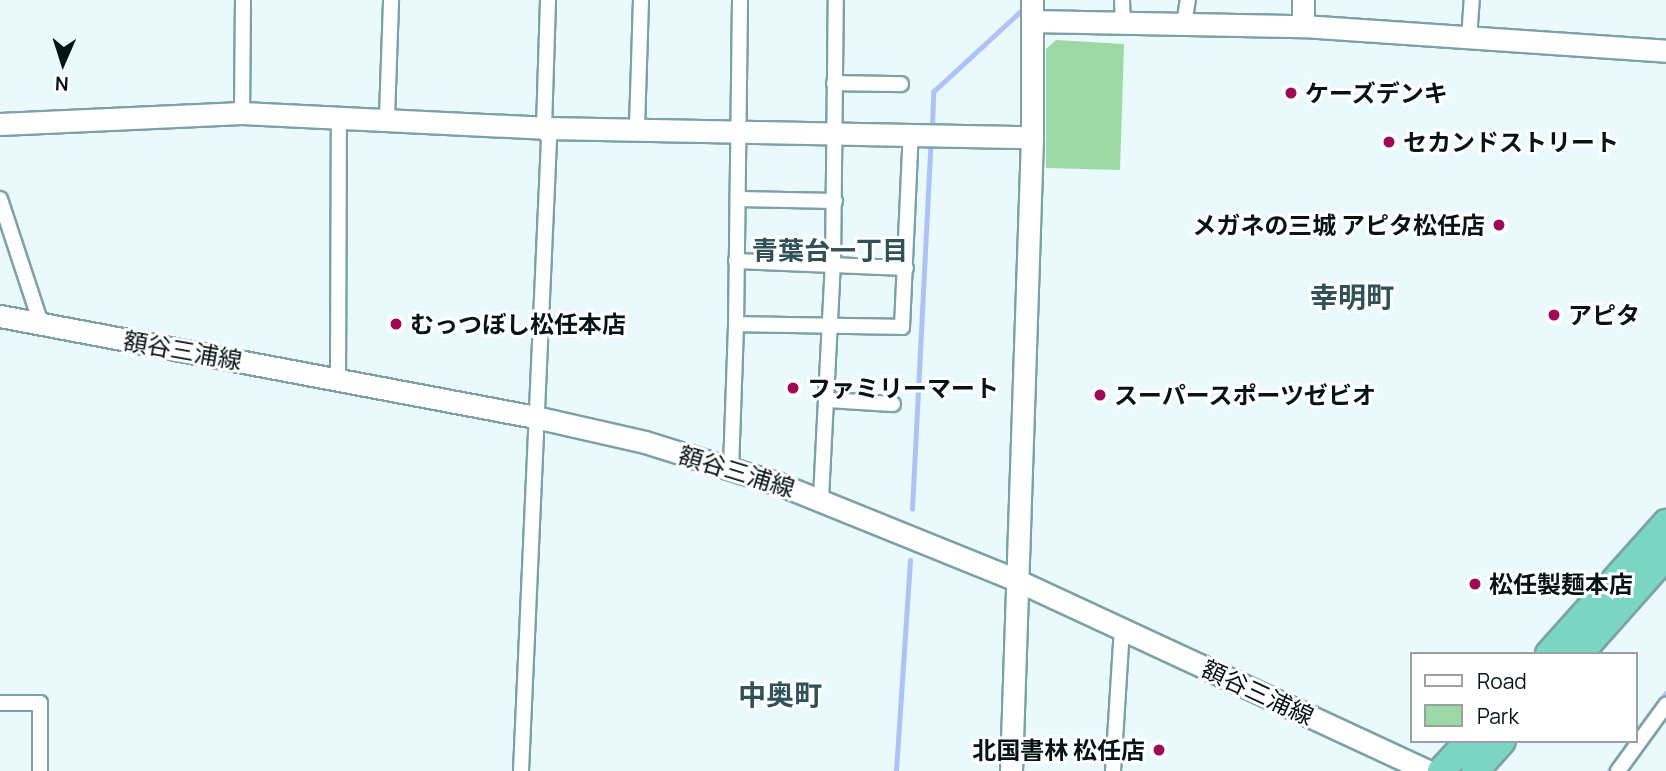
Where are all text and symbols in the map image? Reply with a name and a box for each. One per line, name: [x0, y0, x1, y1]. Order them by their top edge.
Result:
north arrow: [28, 28, 98, 98]
text: N: [54, 71, 69, 97]
place label: ケーズデンキ: [1305, 79, 1449, 107]
marker: ケーズデンキ: [1283, 85, 1299, 101]
place label: セカンドストリート: [1403, 128, 1619, 156]
marker: セカンドストリート: [1381, 134, 1397, 150]
place label: メガネの三城 アピタ松任店: [1192, 211, 1485, 239]
marker: メガネの三城 アピタ松任店: [1491, 217, 1507, 233]
district label: 青葉台一丁目: [752, 235, 908, 267]
district label: 幸明町: [1310, 279, 1394, 313]
place label: アピタ: [1568, 301, 1640, 329]
marker: アピタ: [1546, 307, 1562, 323]
place label: むっつぼし松任本店: [410, 310, 626, 338]
marker: むっつぼし松任本店: [388, 316, 404, 332]
street label: 額谷三浦線: [121, 325, 245, 375]
place label: ファミリーマート: [807, 374, 999, 402]
marker: ファミリーマート: [785, 380, 801, 396]
place label: スーパースポーツゼビオ: [1114, 381, 1378, 409]
marker: スーパースポーツゼビオ: [1092, 387, 1108, 403]
street label: 額谷三浦線: [675, 440, 799, 502]
place label: 松任製麺本店: [1489, 570, 1633, 598]
marker: 松任製麺本店: [1467, 576, 1483, 592]
legend: [1410, 652, 1638, 743]
street label: 額谷三浦線: [1198, 654, 1318, 730]
text: Road: [1477, 667, 1527, 695]
district label: 中奥町: [738, 677, 822, 711]
text: Park: [1477, 702, 1519, 730]
place label: 北国書林 松任店: [972, 736, 1145, 764]
marker: 北国書林 松任店: [1151, 742, 1167, 758]

